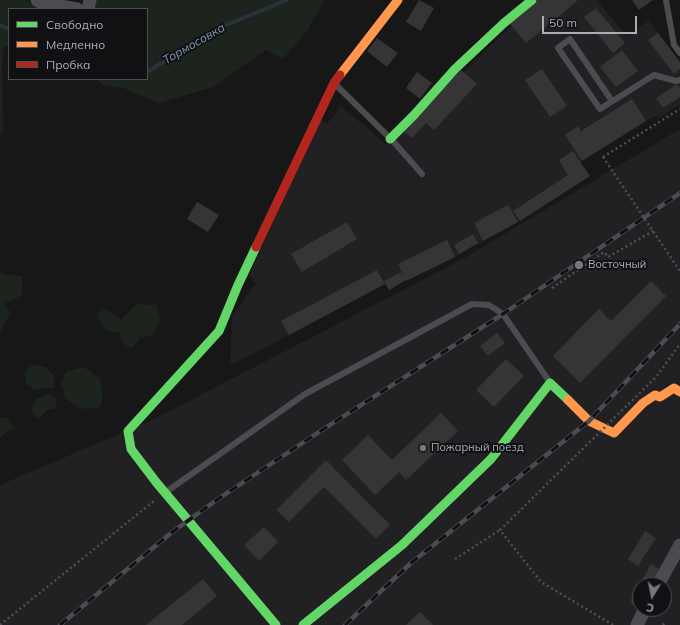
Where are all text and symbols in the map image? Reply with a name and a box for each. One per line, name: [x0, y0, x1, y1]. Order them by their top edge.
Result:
legend: [8, 8, 148, 80]
scale bar: [544, 8, 639, 34]
text: 50 m: [549, 15, 577, 30]
text: Свободно: [46, 17, 103, 32]
water label: Тормосовка: [160, 20, 228, 68]
text: Медленно: [46, 37, 105, 52]
text: Пробка: [46, 57, 90, 72]
place label: Восточный: [588, 258, 646, 272]
marker: Восточный: [573, 259, 585, 271]
place label: Пожарный поезд: [431, 441, 524, 455]
marker: Пожарный поезд: [418, 443, 428, 453]
north arrow: [632, 577, 672, 617]
text: С: [645, 600, 655, 615]

